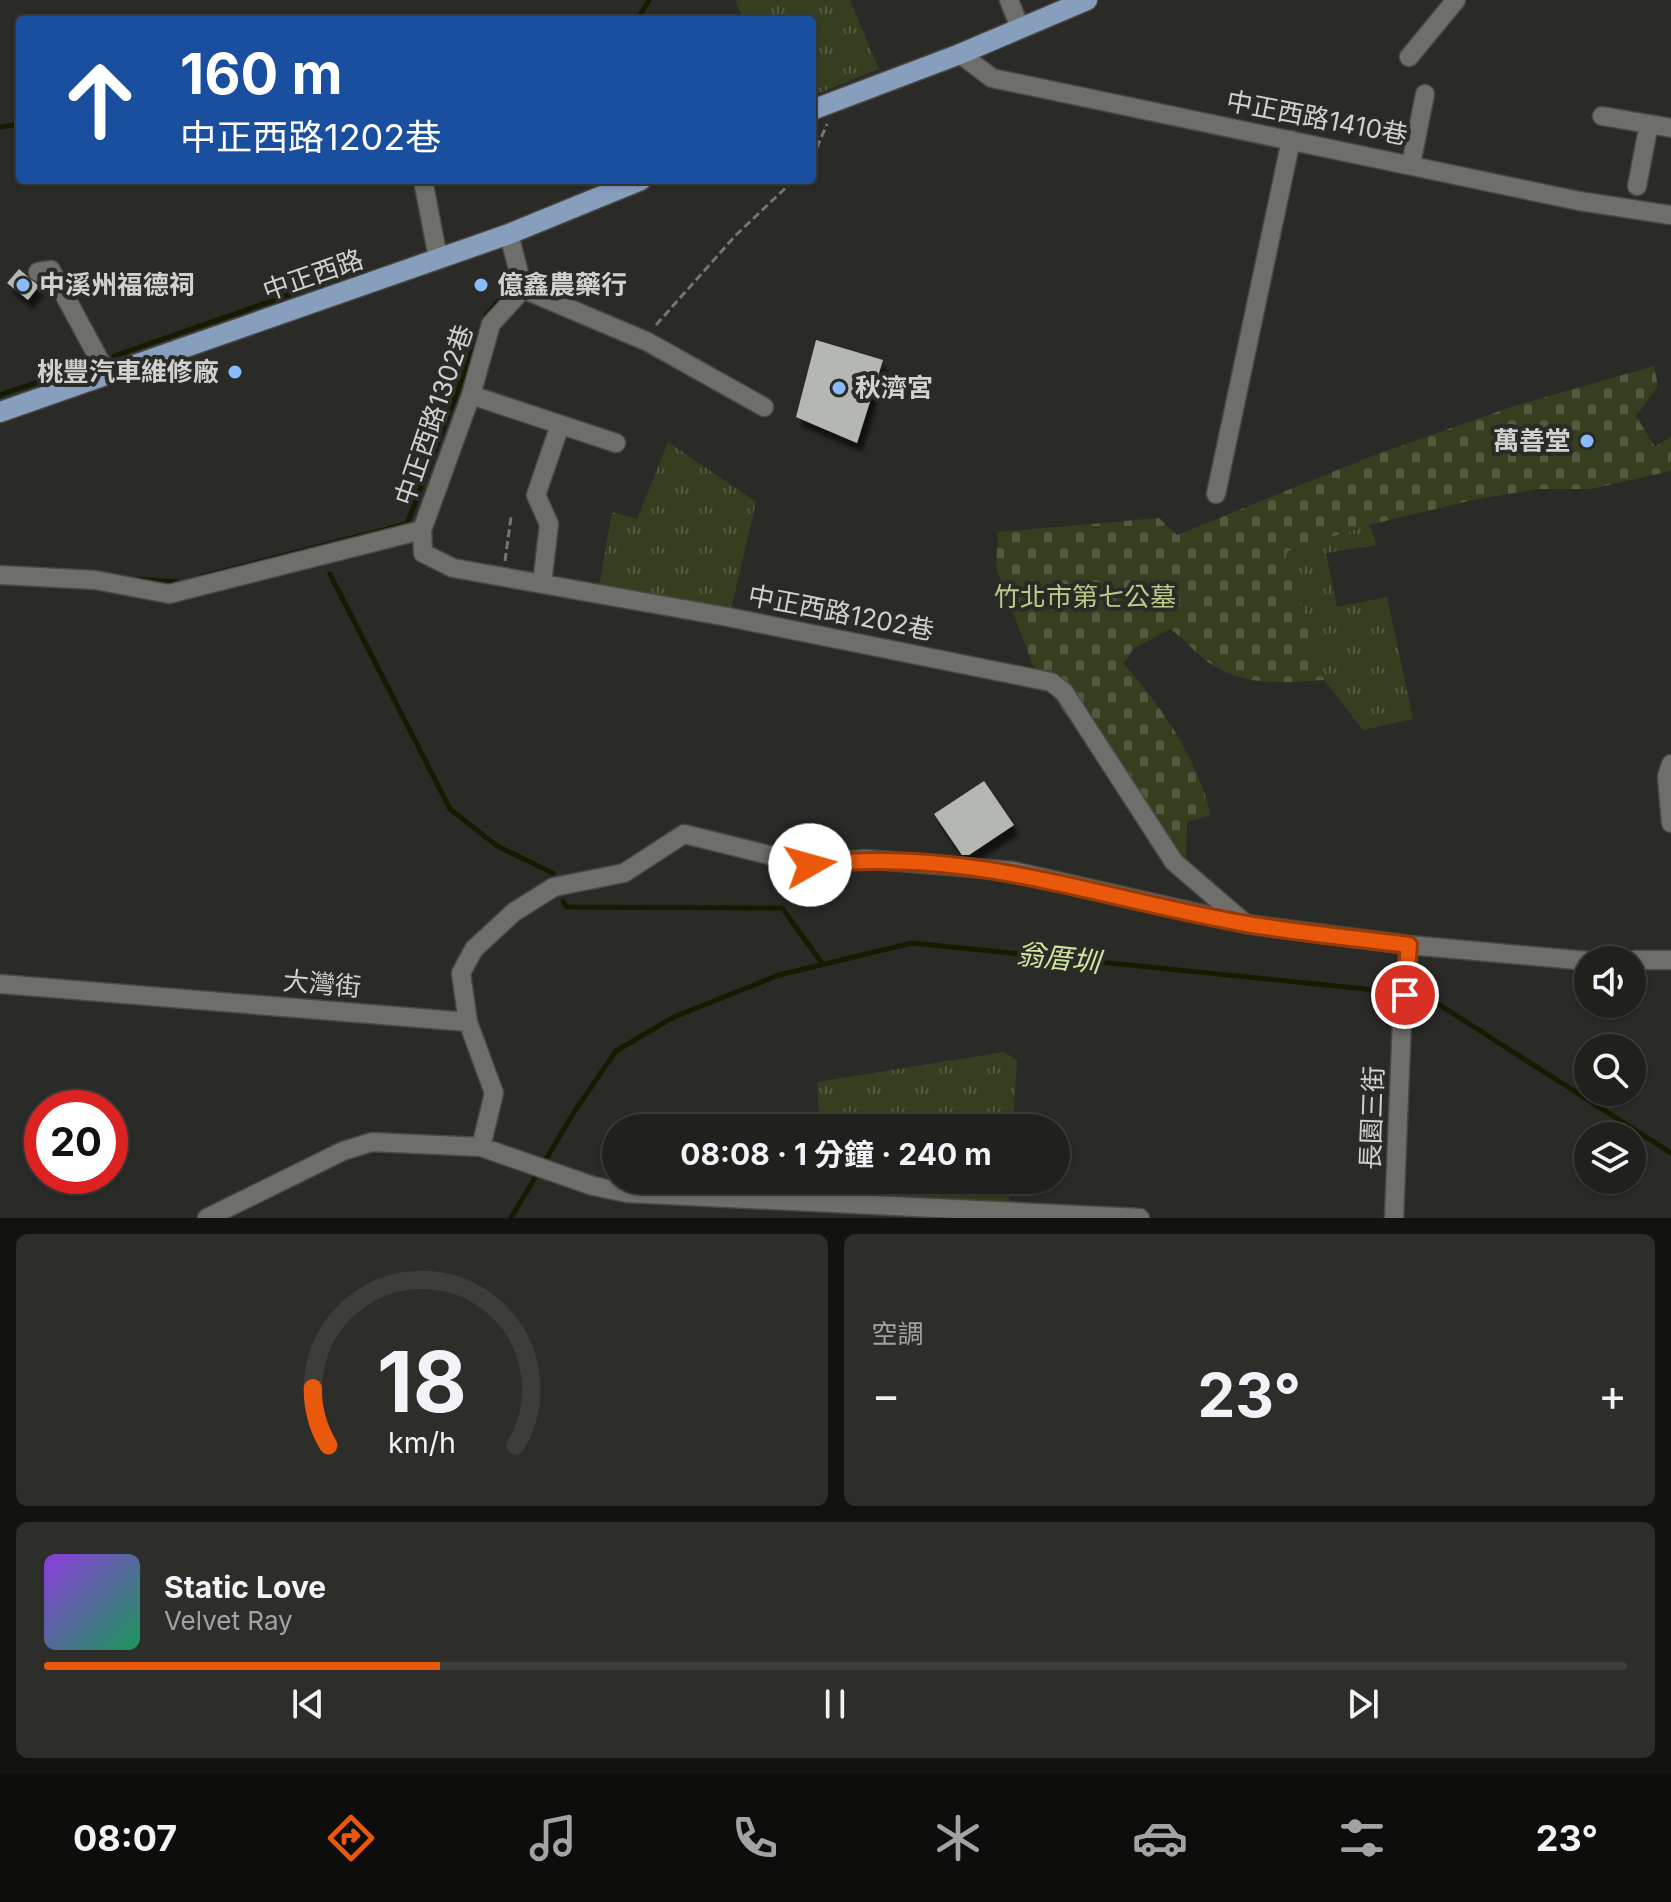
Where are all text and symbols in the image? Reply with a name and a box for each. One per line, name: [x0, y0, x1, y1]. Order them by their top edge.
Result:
text: 160 m: [180, 40, 343, 108]
icon: ahead: [48, 48, 152, 152]
street label: 中正西路1410巷: [1224, 85, 1410, 150]
text: 中正西路1202巷: [180, 115, 441, 159]
street label: 中正西路: [259, 243, 367, 306]
place label: 中溪州福德祠: [39, 269, 195, 300]
place label: 億鑫農藥行: [497, 269, 627, 300]
marker: 中溪州福德祠: [14, 276, 32, 294]
marker: 億鑫農藥行: [472, 276, 490, 294]
street label: 中正西路1302巷: [388, 320, 479, 509]
place label: 桃豐汽車維修廠: [37, 356, 219, 387]
marker: 桃豐汽車維修廠: [226, 363, 244, 381]
place label: 秋濟宮: [855, 372, 933, 403]
marker: 秋濟宮: [830, 379, 848, 397]
place label: 萬善堂: [1493, 425, 1571, 456]
marker: 萬善堂: [1578, 432, 1596, 450]
street label: 中正西路1202巷: [746, 579, 937, 646]
park label: 竹北市第七公墓: [994, 581, 1176, 612]
position arrow: [768, 823, 852, 907]
water label: 翁厝圳: [1014, 937, 1106, 980]
map controls: [1574, 946, 1646, 1194]
button: sound: [1574, 946, 1646, 1018]
pin: [1371, 961, 1439, 1029]
street label: 大灣街: [282, 965, 362, 1002]
icon: arrive: [1383, 973, 1427, 1017]
button: search: [1574, 1034, 1646, 1106]
street label: 長園三街: [1354, 1065, 1389, 1170]
speed limit sign: 20: [24, 1090, 128, 1194]
button: layers: [1574, 1122, 1646, 1194]
text: 08:08 · 1 分鐘 · 240 m: [680, 1136, 992, 1172]
text: 空調: [872, 1318, 924, 1349]
text: 18: [377, 1331, 467, 1432]
text: 23°: [1197, 1359, 1301, 1431]
text: −: [872, 1368, 901, 1422]
text: +: [1598, 1368, 1627, 1422]
text: km/h: [388, 1425, 456, 1460]
text: Static Love: [164, 1569, 326, 1605]
text: Velvet Ray: [164, 1605, 293, 1636]
icon: previous: [286, 1682, 330, 1726]
icon: pause: [813, 1682, 857, 1726]
icon: next: [1341, 1682, 1385, 1726]
icon: directions: [323, 1810, 379, 1866]
icon: music: [525, 1810, 581, 1866]
icon: phone: [727, 1810, 783, 1866]
icon: climate: [930, 1810, 986, 1866]
icon: car: [1132, 1810, 1188, 1866]
icon: filters: [1334, 1810, 1390, 1866]
text: 08:07: [73, 1816, 177, 1860]
text: 23°: [1536, 1816, 1598, 1860]

